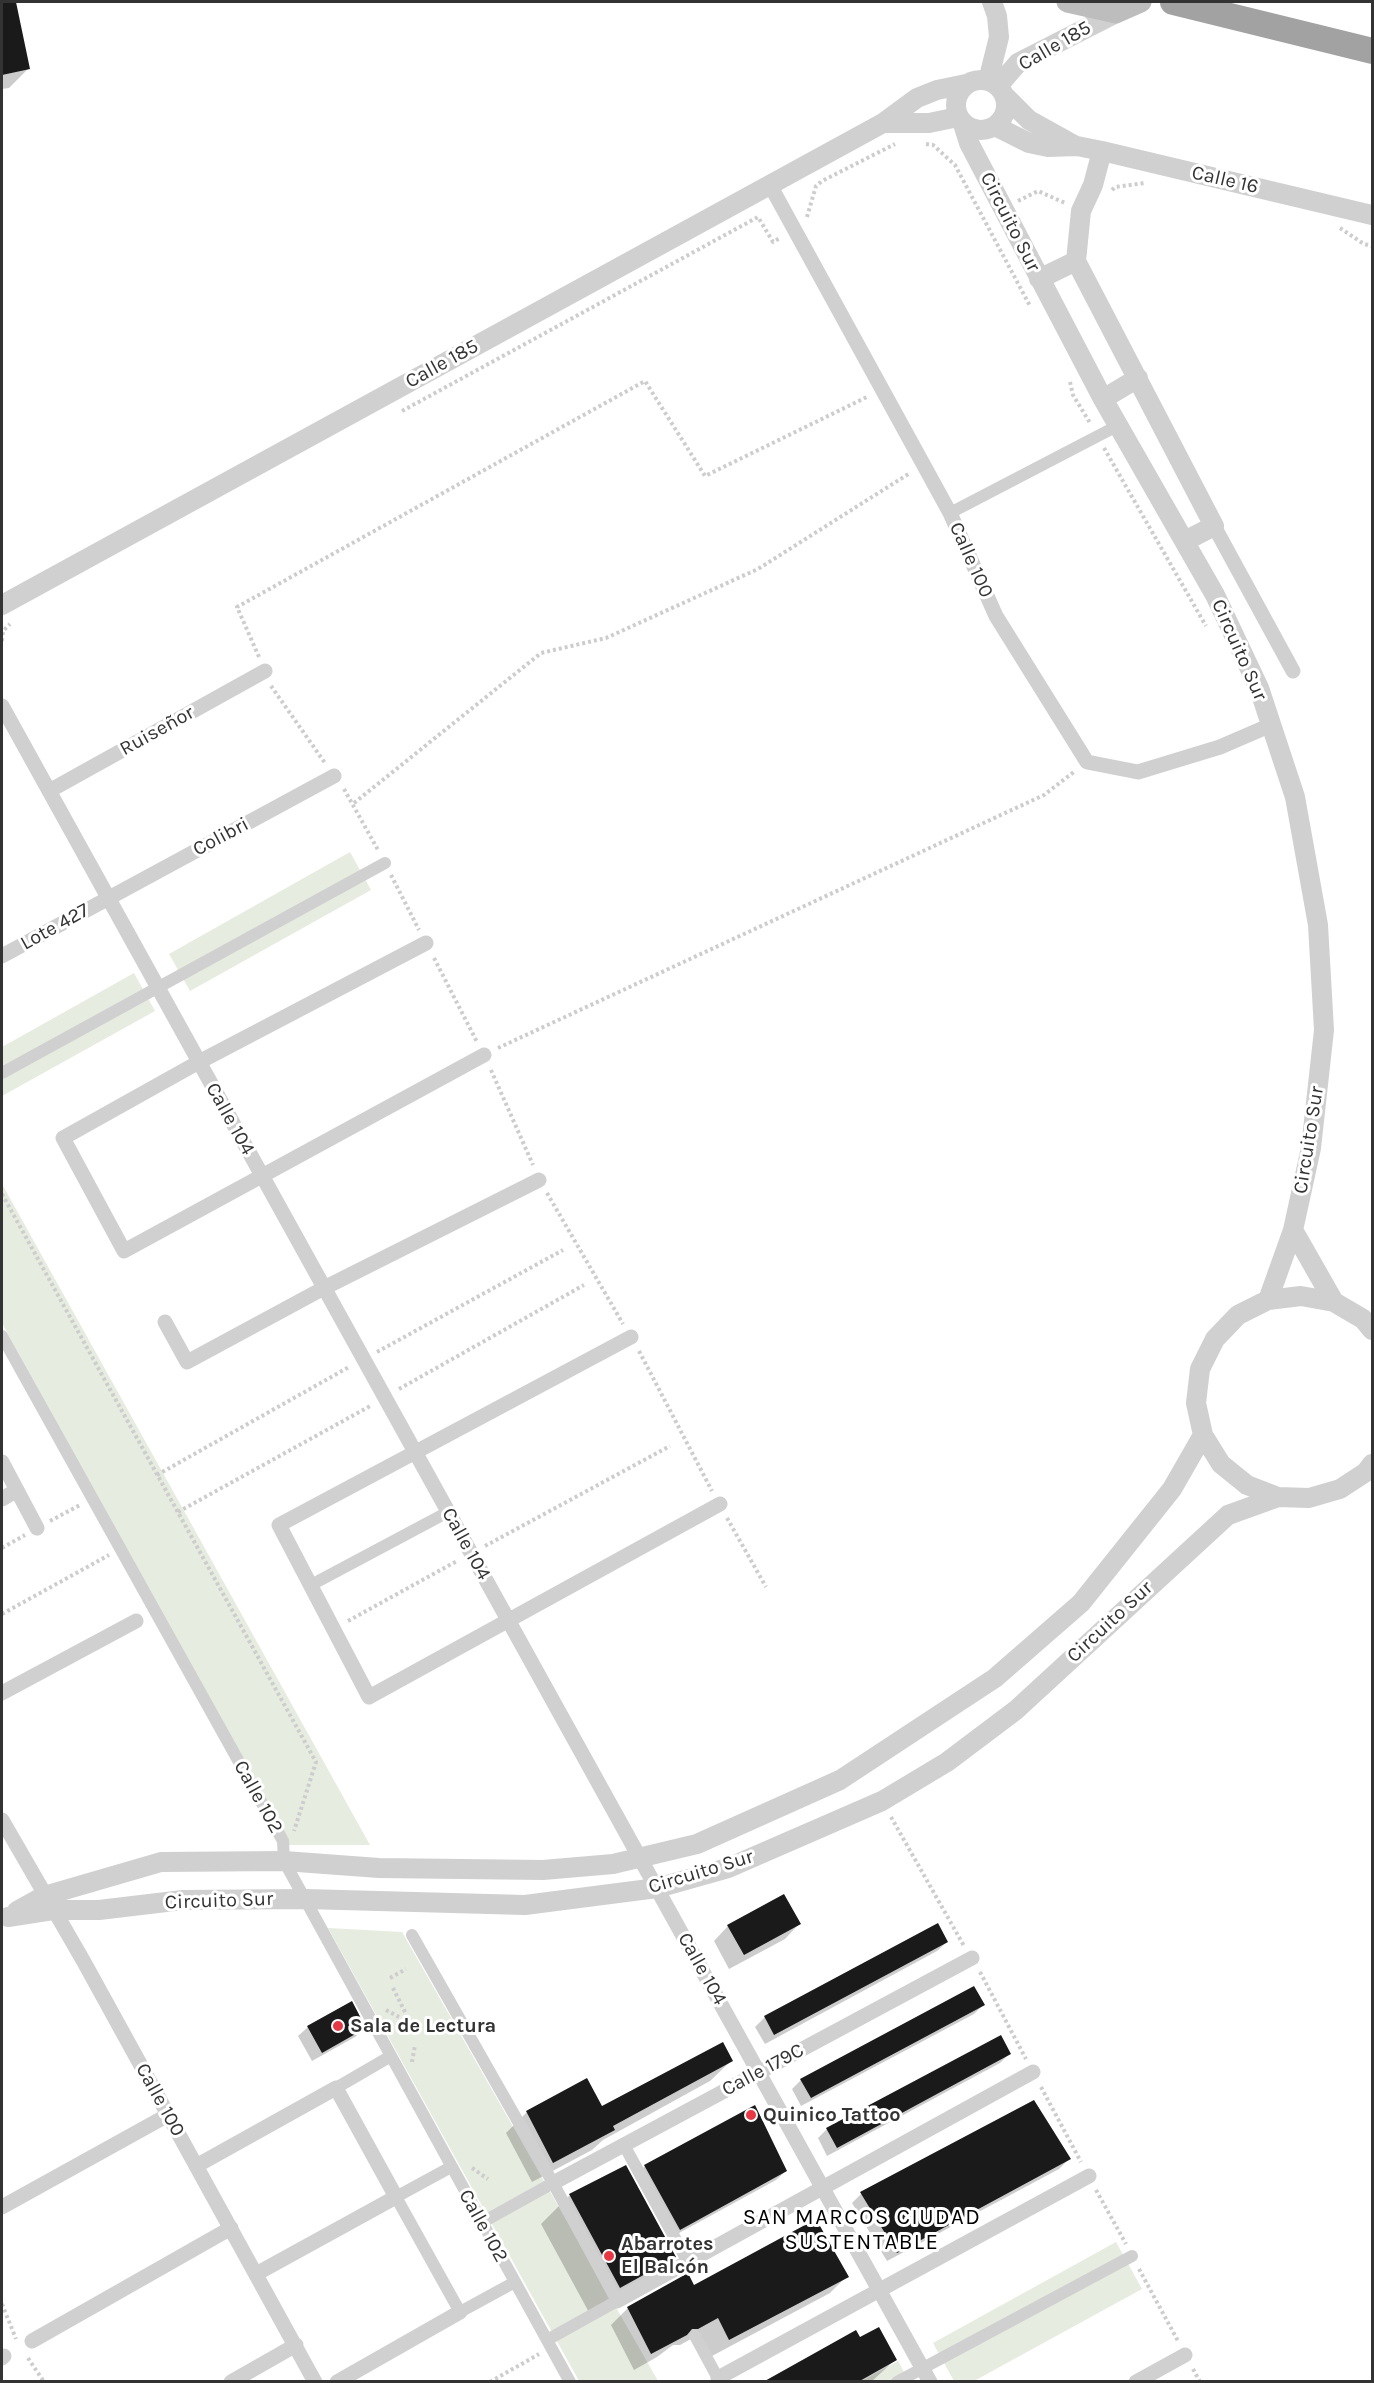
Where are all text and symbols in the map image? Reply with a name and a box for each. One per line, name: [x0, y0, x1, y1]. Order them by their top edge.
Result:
street label: Calle 185: [1014, 16, 1096, 76]
street label: Calle 16: [1189, 161, 1261, 199]
street label: Circuito Sur: [975, 168, 1045, 276]
street label: Calle 185: [401, 334, 483, 394]
street label: Calle 100: [944, 519, 998, 601]
street label: Circuito Sur: [1206, 596, 1272, 704]
street label: Ruiseñor: [116, 701, 198, 761]
street label: Colibri: [189, 812, 253, 862]
street label: Lote 427: [16, 898, 94, 956]
street label: Calle 104: [200, 1079, 260, 1159]
street label: Circuito Sur: [1289, 1085, 1329, 1195]
street label: Calle 104: [436, 1504, 496, 1584]
street label: Circuito Sur: [1062, 1576, 1158, 1668]
street label: Calle 102: [228, 1756, 288, 1838]
street label: Circuito Sur: [646, 1845, 756, 1899]
street label: Circuito Sur: [164, 1887, 274, 1915]
street label: Calle 104: [672, 1929, 732, 2009]
place label: Sala de Lectura: [350, 2014, 496, 2038]
marker: Sala de Lectura: [331, 2019, 345, 2033]
street label: Calle 179C: [718, 2038, 808, 2102]
street label: Calle 100: [130, 2059, 190, 2141]
place label: Quinico Tattoo: [763, 2103, 901, 2127]
marker: Quinico Tattoo: [744, 2108, 758, 2122]
street label: Calle 102: [453, 2185, 513, 2267]
district label: SAN MARCOS CIUDAD SUSTENTABLE: [743, 2205, 981, 2256]
place label: Abarrotes El Balcón: [621, 2232, 714, 2279]
marker: Abarrotes El Balcón: [602, 2249, 616, 2263]

